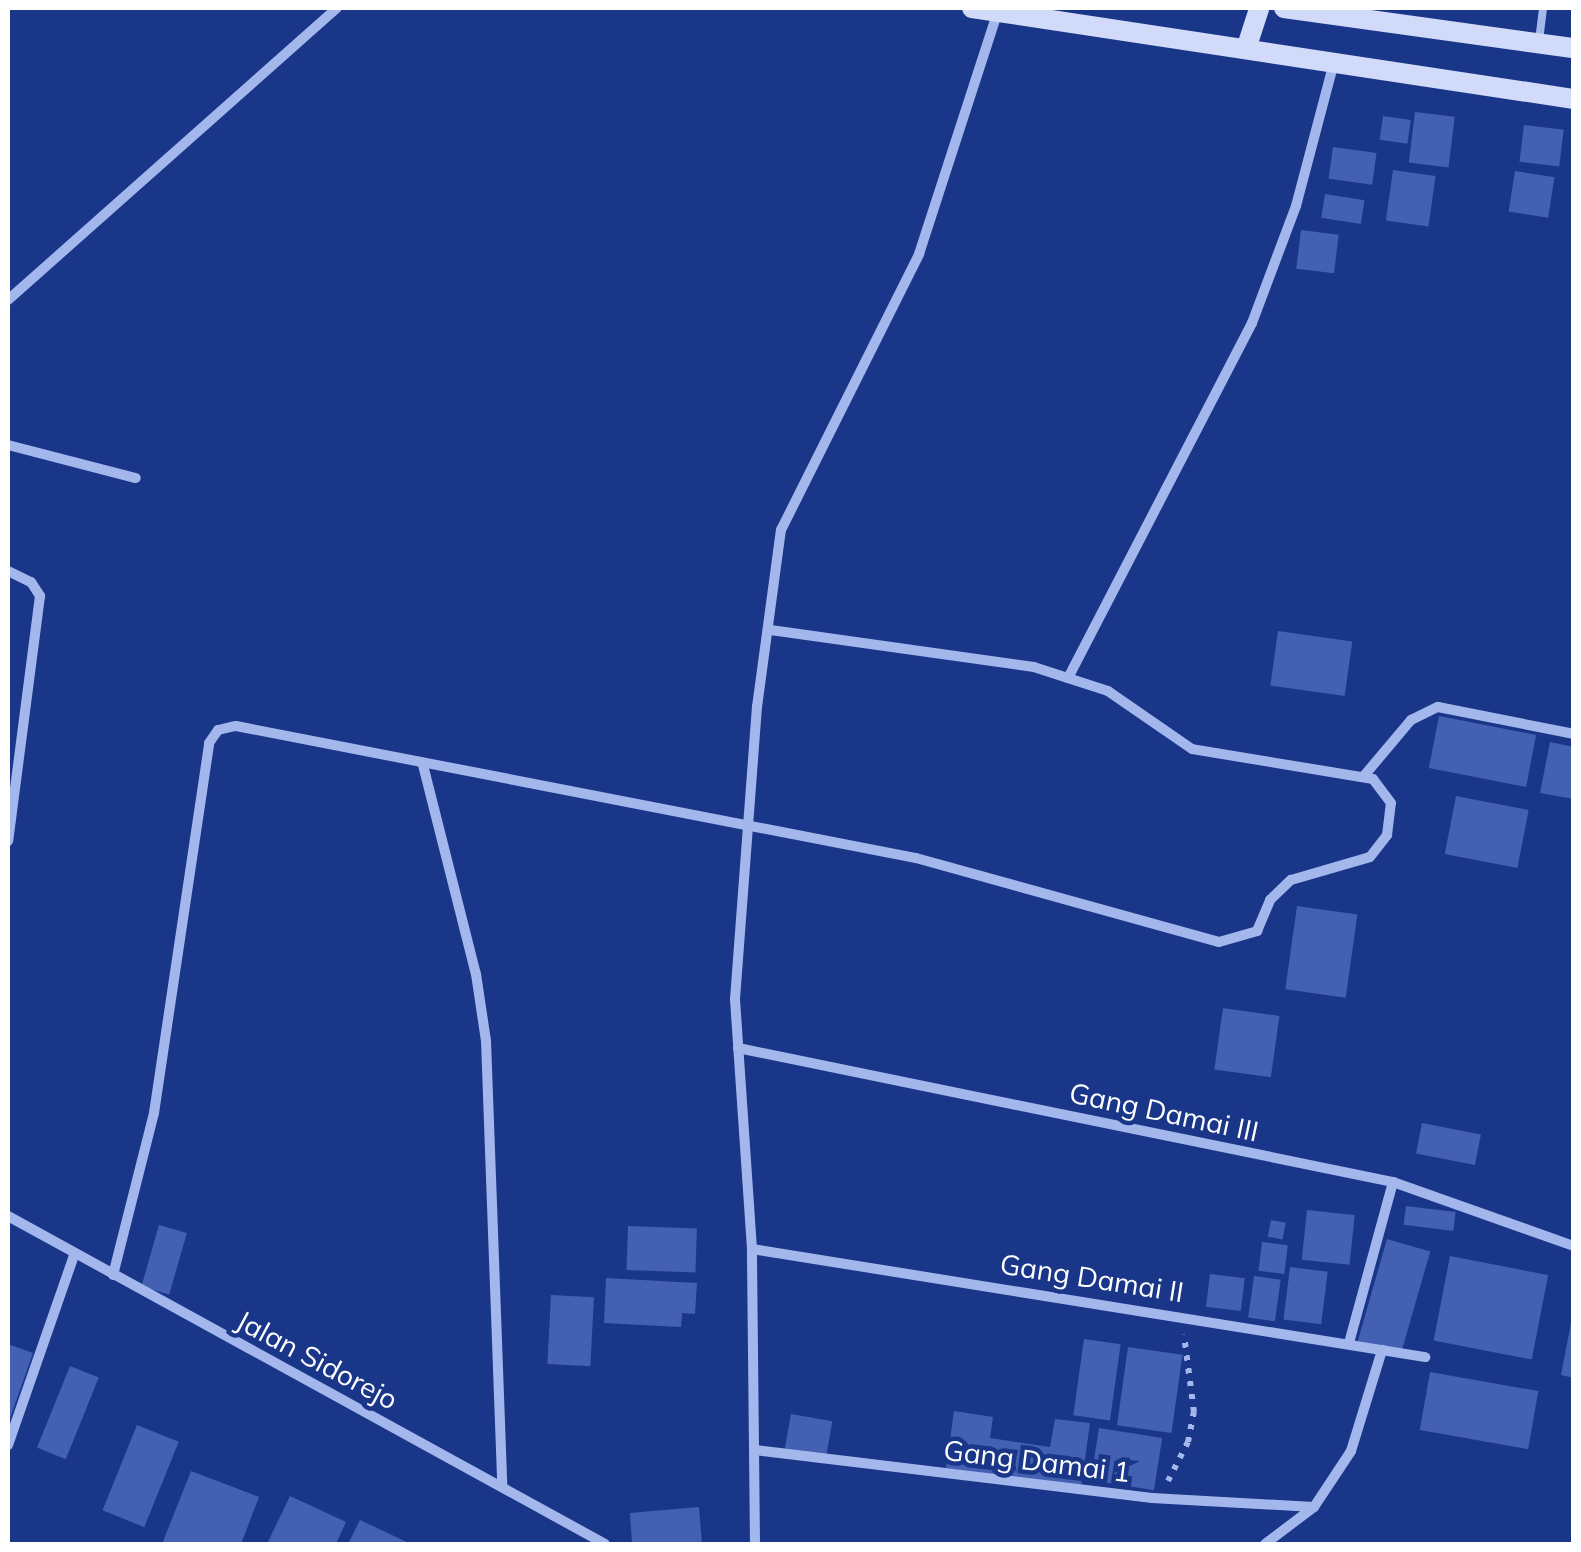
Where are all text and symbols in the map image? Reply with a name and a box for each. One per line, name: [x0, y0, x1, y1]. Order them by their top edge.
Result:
street label: Gang Damai III: [1066, 1076, 1262, 1148]
street label: Gang Damai II: [998, 1247, 1186, 1309]
street label: Jalan Sidorejo: [231, 1303, 403, 1417]
street label: Gang Damai 1: [942, 1433, 1132, 1489]

